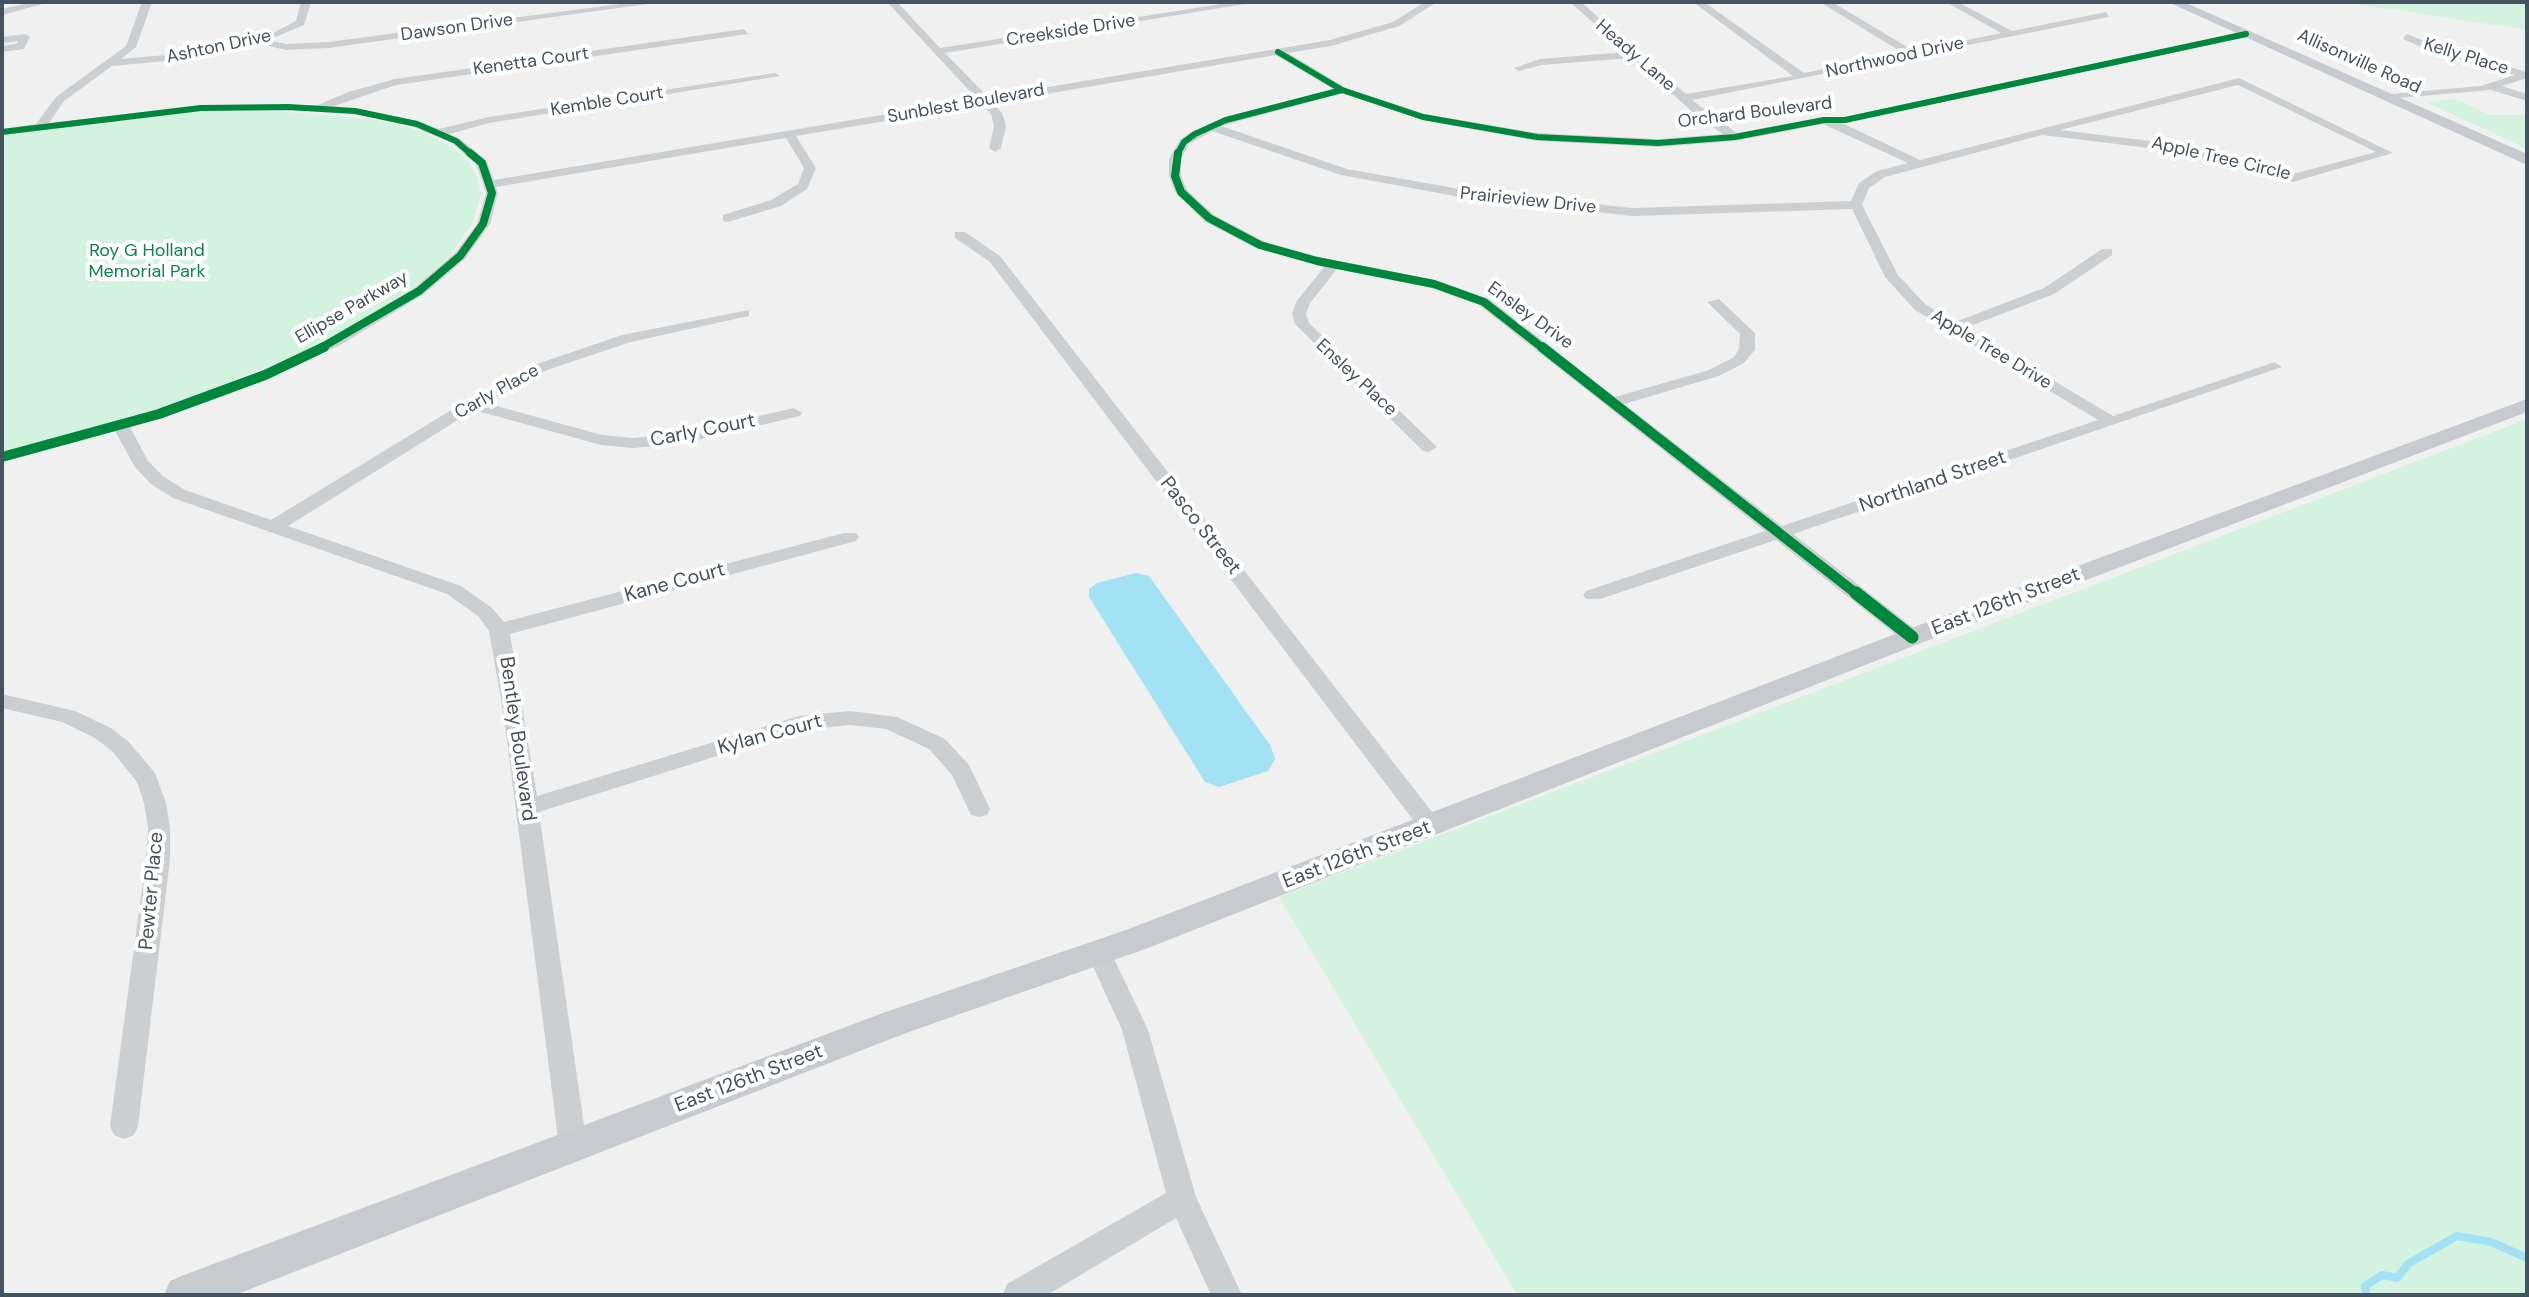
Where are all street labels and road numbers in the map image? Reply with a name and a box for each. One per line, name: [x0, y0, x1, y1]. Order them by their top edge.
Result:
street label: Dawson Drive: [399, 9, 515, 47]
street label: Creekside Drive: [1005, 10, 1137, 52]
street label: Heady Lane: [1591, 16, 1679, 96]
street label: Ashton Drive: [165, 25, 273, 69]
street label: Allisonville Road: [2294, 25, 2424, 99]
street label: Northwood Drive: [1824, 33, 1966, 83]
street label: Kelly Place: [2421, 34, 2511, 80]
street label: Kenetta Court: [472, 43, 590, 81]
street label: Sunblest Boulevard: [886, 80, 1046, 128]
street label: Kemble Court: [549, 82, 665, 122]
street label: Orchard Boulevard: [1677, 93, 1833, 133]
street label: Apple Tree Circle: [2149, 132, 2293, 186]
street label: Prairieview Drive: [1459, 183, 1597, 219]
street label: Ellipse Parkway: [292, 267, 412, 349]
street label: Ensley Drive: [1483, 278, 1577, 354]
street label: Apple Tree Drive: [1927, 306, 2055, 394]
street label: Ensley Place: [1311, 335, 1401, 421]
street label: Carly Place: [451, 360, 543, 424]
street label: Carly Court: [648, 409, 758, 453]
street label: Northland Street: [1856, 446, 2010, 518]
street label: Pasco Street: [1154, 472, 1246, 580]
street label: Kane Court: [622, 558, 728, 608]
street label: East 126th Street: [1929, 563, 2083, 641]
street label: Bentley Boulevard: [494, 655, 540, 823]
street label: Kylan Court: [715, 710, 825, 760]
street label: East 126th Street: [1280, 816, 1434, 894]
street label: Pewter Place: [135, 831, 169, 951]
street label: East 126th Street: [672, 1040, 826, 1118]

